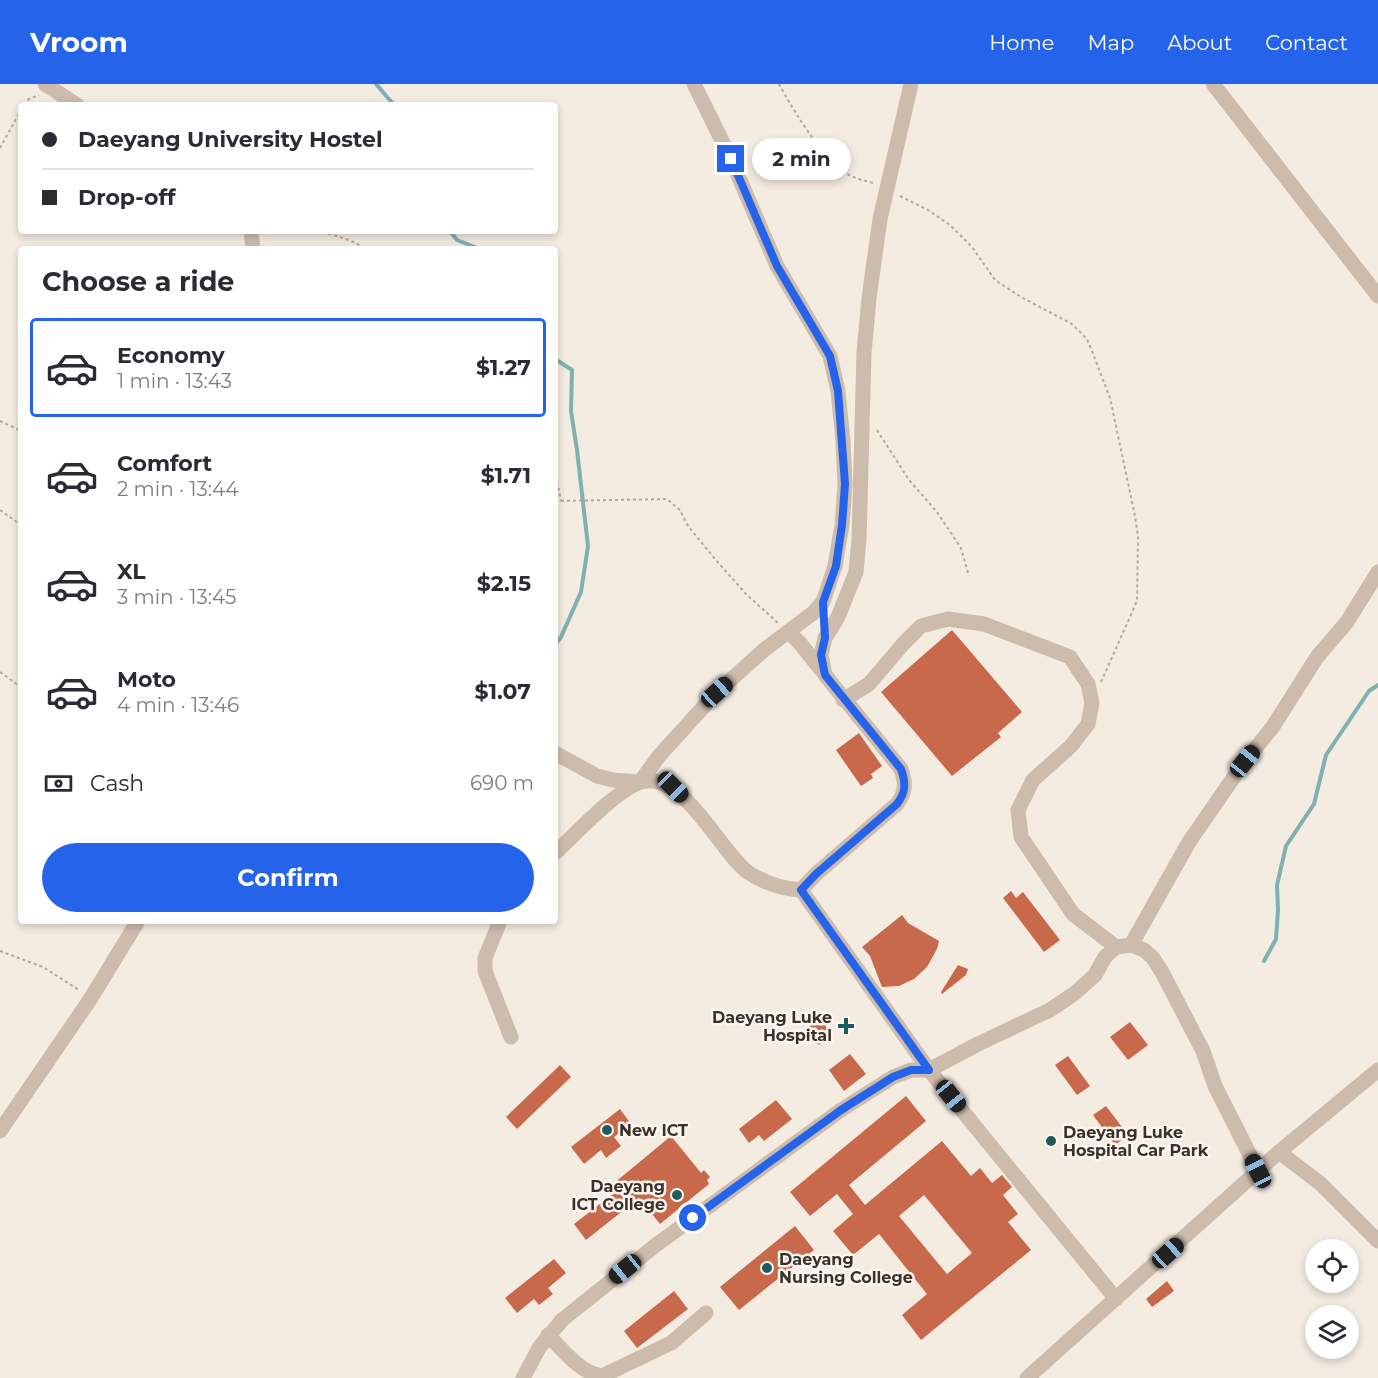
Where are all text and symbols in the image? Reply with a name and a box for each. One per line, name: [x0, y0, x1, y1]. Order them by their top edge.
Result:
text: Vroom: [30, 25, 128, 59]
text: Home: [989, 30, 1054, 55]
text: Map: [1087, 30, 1134, 55]
text: About: [1167, 30, 1232, 55]
text: Contact: [1265, 30, 1348, 55]
text: Daeyang University Hostel: [78, 126, 383, 153]
callout: 2 min: [752, 138, 851, 180]
route end: [717, 145, 744, 172]
text: 2 min: [772, 147, 831, 171]
text: Drop-off: [78, 184, 176, 211]
text: Choose a ride: [42, 265, 234, 298]
icon: car: [45, 341, 99, 395]
text: Economy: [117, 342, 225, 369]
text: $1.27: [476, 354, 531, 381]
text: 1 min · 13:43: [117, 369, 232, 393]
icon: car: [45, 449, 99, 503]
text: Comfort: [117, 450, 212, 477]
text: $1.71: [481, 462, 531, 489]
text: 2 min · 13:44: [117, 477, 238, 501]
icon: car: [45, 557, 99, 611]
text: XL: [117, 558, 146, 585]
text: $2.15: [477, 570, 531, 597]
text: 3 min · 13:45: [117, 585, 236, 609]
icon: car: [45, 665, 99, 719]
text: Moto: [117, 666, 176, 693]
car: [698, 673, 736, 711]
text: $1.07: [475, 678, 531, 705]
text: 4 min · 13:46: [117, 693, 239, 717]
car: [1227, 741, 1263, 781]
icon: cash: [42, 767, 75, 800]
car: [654, 768, 692, 806]
text: Cash: [90, 770, 144, 797]
text: 690 m: [470, 771, 534, 795]
button: Confirm: [42, 843, 534, 912]
place label: Daeyang Luke Hospital: [712, 1008, 832, 1045]
marker: Daeyang Luke Hospital: [837, 1017, 855, 1035]
car: [933, 1076, 969, 1116]
place label: New ICT: [619, 1121, 688, 1140]
marker: New ICT: [600, 1123, 614, 1137]
place label: Daeyang Luke Hospital Car Park: [1063, 1123, 1209, 1160]
marker: Daeyang Luke Hospital Car Park: [1044, 1134, 1058, 1148]
car: [1242, 1151, 1274, 1191]
place label: Daeyang ICT College: [571, 1177, 665, 1214]
marker: Daeyang ICT College: [670, 1188, 684, 1202]
route start: [679, 1204, 706, 1231]
car: [1149, 1234, 1187, 1272]
map controls: [1305, 1239, 1359, 1359]
button: locate: [1305, 1239, 1359, 1293]
place label: Daeyang Nursing College: [779, 1250, 913, 1287]
car: [605, 1251, 645, 1287]
marker: Daeyang Nursing College: [760, 1261, 774, 1275]
button: layers: [1305, 1305, 1359, 1359]

